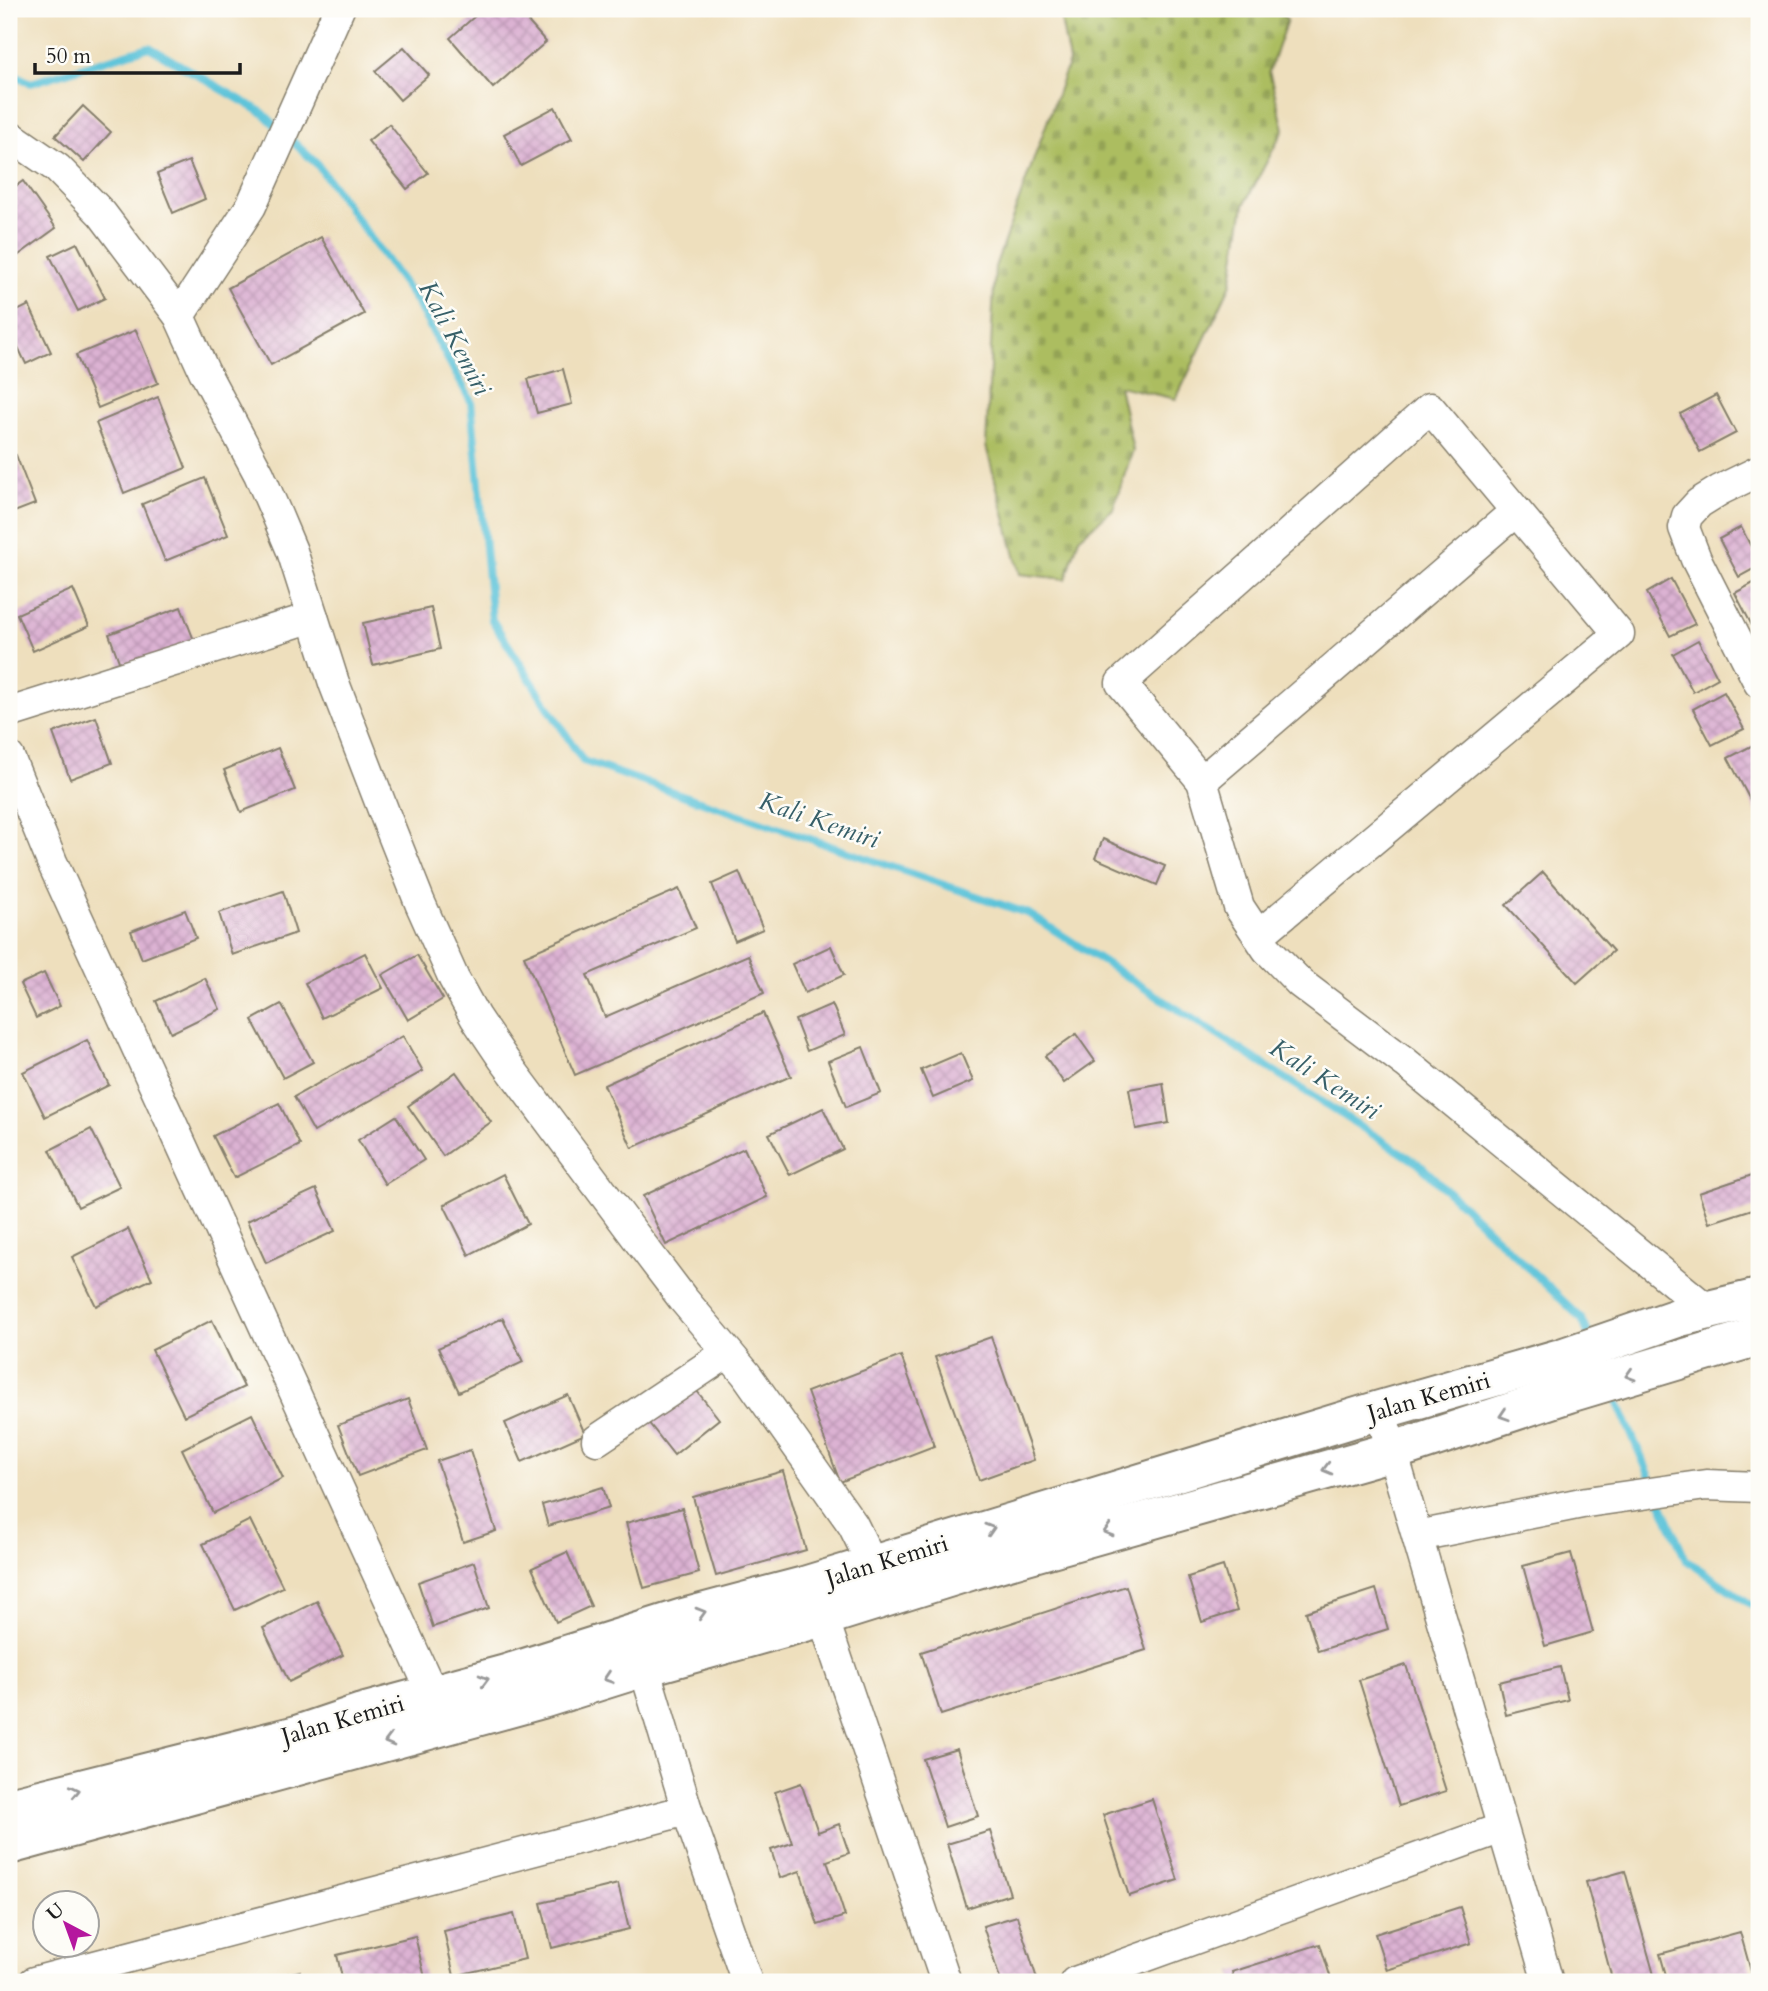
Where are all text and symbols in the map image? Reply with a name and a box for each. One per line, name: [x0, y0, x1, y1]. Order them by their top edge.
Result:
scale bar: [35, 32, 240, 76]
text: 50 m: [46, 42, 91, 71]
water label: Kali Kemiri: [410, 275, 500, 402]
water label: Kali Kemiri: [754, 783, 885, 857]
water label: Kali Kemiri: [1263, 1030, 1388, 1128]
street label: Jalan Kemiri: [1361, 1364, 1495, 1431]
one-way arrow: [1624, 1367, 1636, 1381]
one-way arrow: [1498, 1406, 1510, 1421]
one-way arrow: [1321, 1461, 1333, 1475]
one-way arrow: [1102, 1522, 1114, 1537]
one-way arrow: [984, 1523, 996, 1538]
street label: Jalan Kemiri: [819, 1527, 952, 1596]
one-way arrow: [695, 1607, 707, 1622]
one-way arrow: [602, 1670, 614, 1685]
one-way arrow: [478, 1674, 490, 1688]
street label: Jalan Kemiri: [275, 1687, 409, 1754]
one-way arrow: [384, 1733, 396, 1747]
one-way arrow: [69, 1785, 81, 1799]
north arrow: [32, 1890, 102, 1960]
text: U: [41, 1897, 70, 1927]

